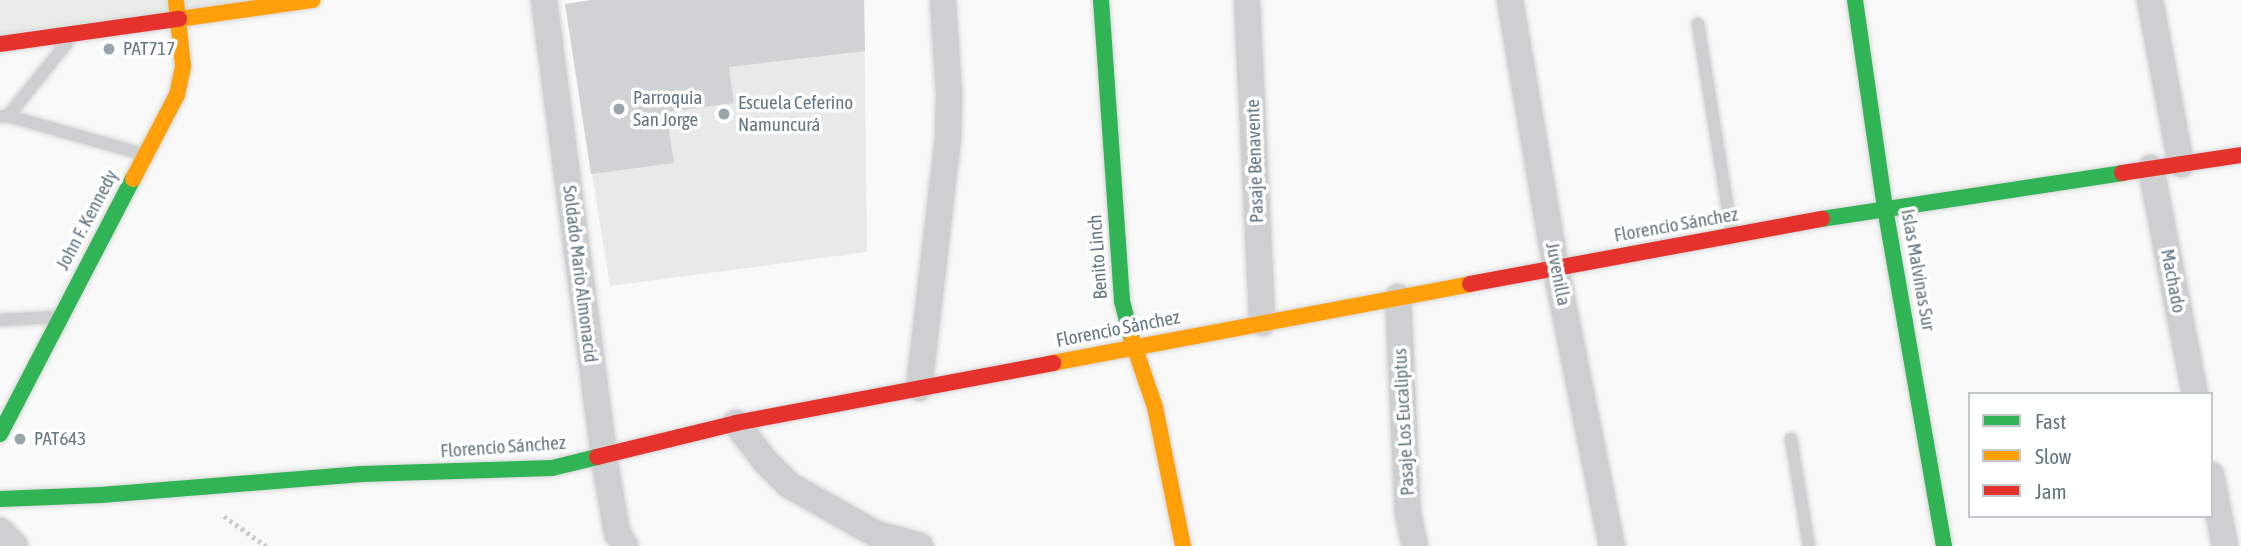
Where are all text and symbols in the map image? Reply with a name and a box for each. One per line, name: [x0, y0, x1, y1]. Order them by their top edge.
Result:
place label: PAT717: [123, 38, 175, 60]
marker: PAT717: [101, 41, 117, 57]
place label: Parroquia San Jorge: [633, 87, 702, 131]
place label: Escuela Ceferino Namuncurá: [738, 92, 853, 136]
street label: Pasaje Benavente: [1241, 99, 1269, 223]
marker: Parroquia San Jorge: [611, 101, 627, 117]
marker: Escuela Ceferino Namuncurá: [716, 106, 732, 122]
street label: John F. Kennedy: [51, 166, 123, 274]
street label: Soldado Mario Almonacid: [558, 184, 602, 364]
street label: Florencio Sánchez: [1612, 203, 1740, 247]
street label: Islas Malvinas Sur: [1896, 207, 1940, 333]
street label: Benito Linch: [1084, 214, 1112, 300]
street label: Juvenilla: [1541, 240, 1575, 308]
street label: Machado: [2156, 247, 2190, 315]
street label: Florencio Sánchez: [1054, 306, 1182, 352]
street label: Pasaje Los Eucaliptus: [1389, 348, 1419, 496]
legend: [1968, 392, 2213, 518]
text: Fast: [2035, 409, 2066, 433]
place label: PAT643: [34, 428, 86, 450]
marker: PAT643: [12, 431, 28, 447]
street label: Florencio Sánchez: [440, 431, 566, 463]
text: Slow: [2035, 444, 2071, 468]
text: Jam: [2035, 479, 2067, 503]

